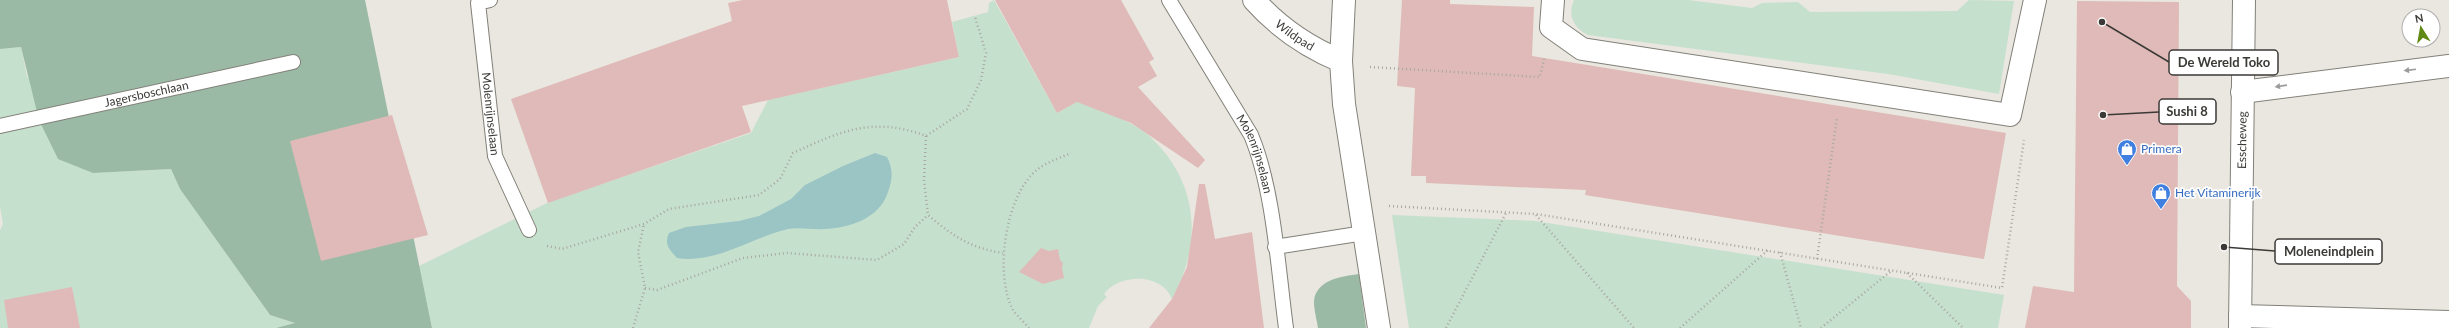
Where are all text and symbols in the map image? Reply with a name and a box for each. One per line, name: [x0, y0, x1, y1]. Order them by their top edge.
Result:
north arrow: [2401, 8, 2441, 48]
text: N: [2414, 11, 2424, 25]
street label: Wildpad: [1272, 16, 1317, 54]
callout: De Wereld Toko: [2169, 50, 2278, 75]
text: De Wereld Toko: [2178, 54, 2271, 70]
one-way arrow: [2404, 67, 2416, 74]
street label: Molenrijnselaan: [479, 72, 503, 156]
street label: Jagersboschlaan: [103, 77, 190, 110]
one-way arrow: [2275, 83, 2287, 89]
callout: Sushi 8: [2159, 99, 2216, 124]
text: Sushi 8: [2166, 103, 2208, 119]
street label: Molenrijnselaan: [1233, 111, 1276, 195]
street label: Esscheweg: [2234, 111, 2250, 169]
shop icon: Primera: [2116, 138, 2138, 166]
place label: Primera: [2141, 141, 2182, 156]
shop icon: Het Vitaminerijk: [2150, 182, 2172, 210]
place label: Het Vitaminerijk: [2175, 185, 2261, 200]
callout: Moleneindplein: [2275, 239, 2382, 264]
text: Moleneindplein: [2284, 243, 2374, 259]

